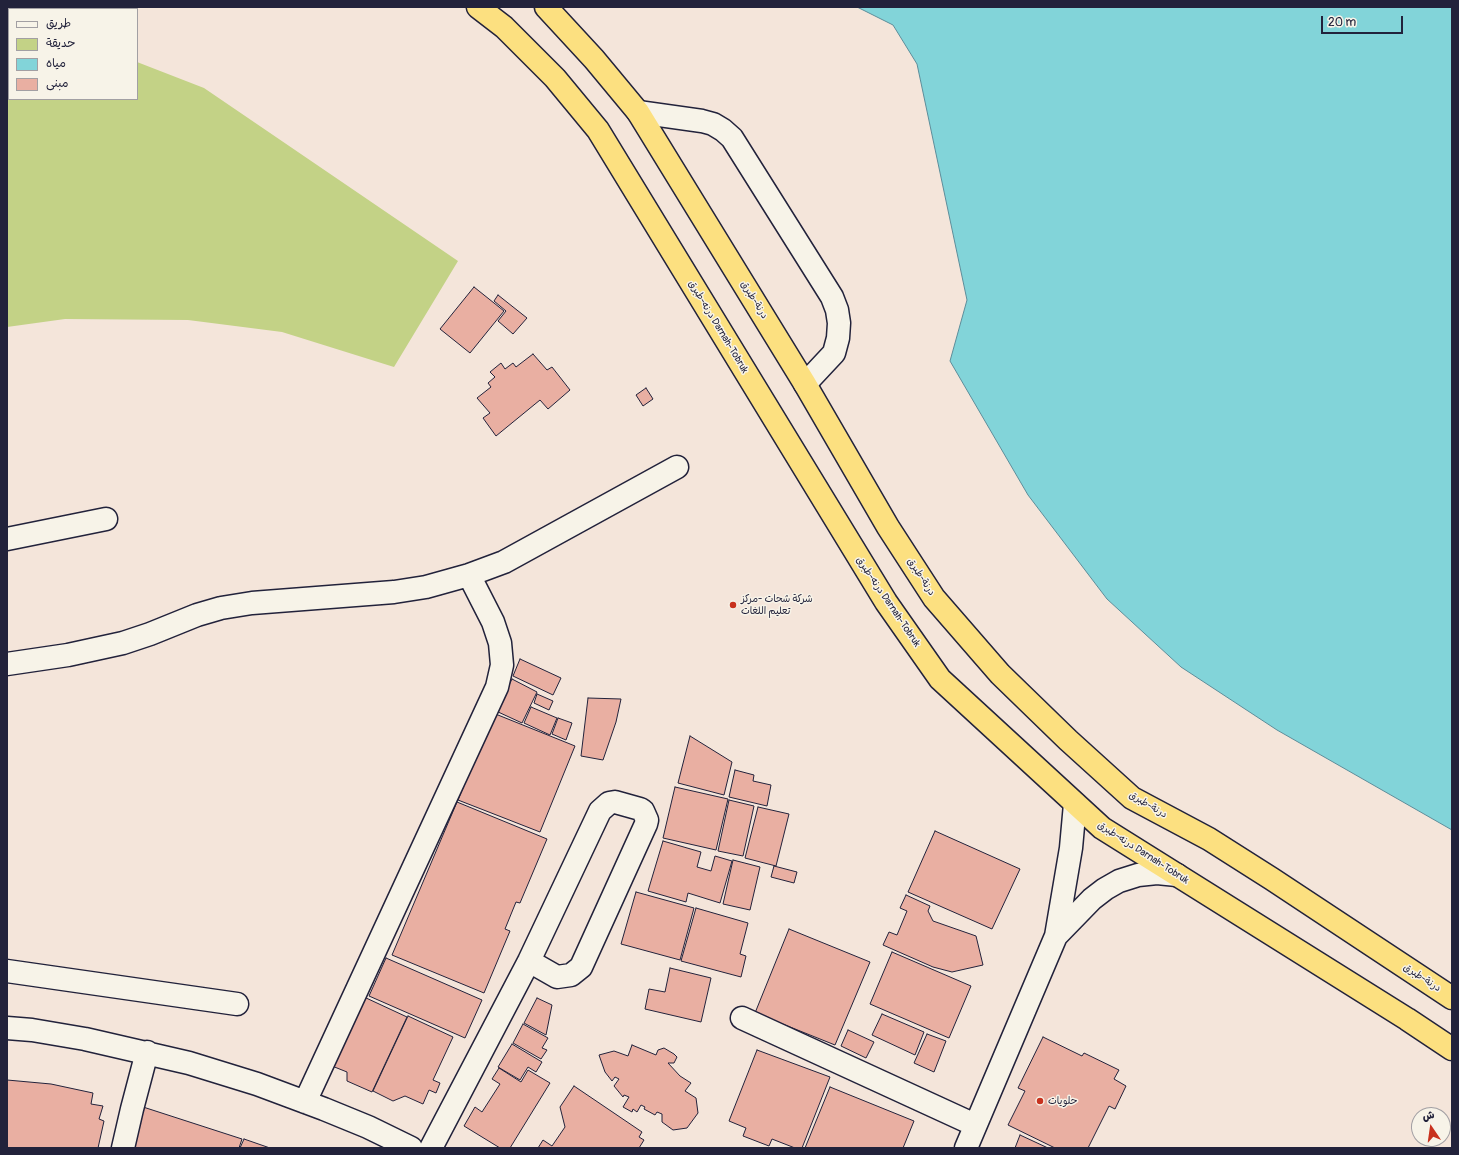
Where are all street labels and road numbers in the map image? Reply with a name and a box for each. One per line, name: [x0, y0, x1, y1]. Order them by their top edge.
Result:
street label: درنه-طبرق Darnah-Tobruk: [685, 278, 751, 376]
street label: درنة-طبرق: [738, 279, 770, 321]
street label: درنه-طبرق Darnah-Tobruk: [853, 555, 923, 649]
street label: درنة-طبرق: [904, 556, 938, 598]
street label: درنة-طبرق: [1127, 789, 1169, 821]
street label: درنه-طبرق Darnah-Tobruk: [1095, 819, 1191, 887]
street label: درنة-طبرق: [1401, 961, 1443, 995]

